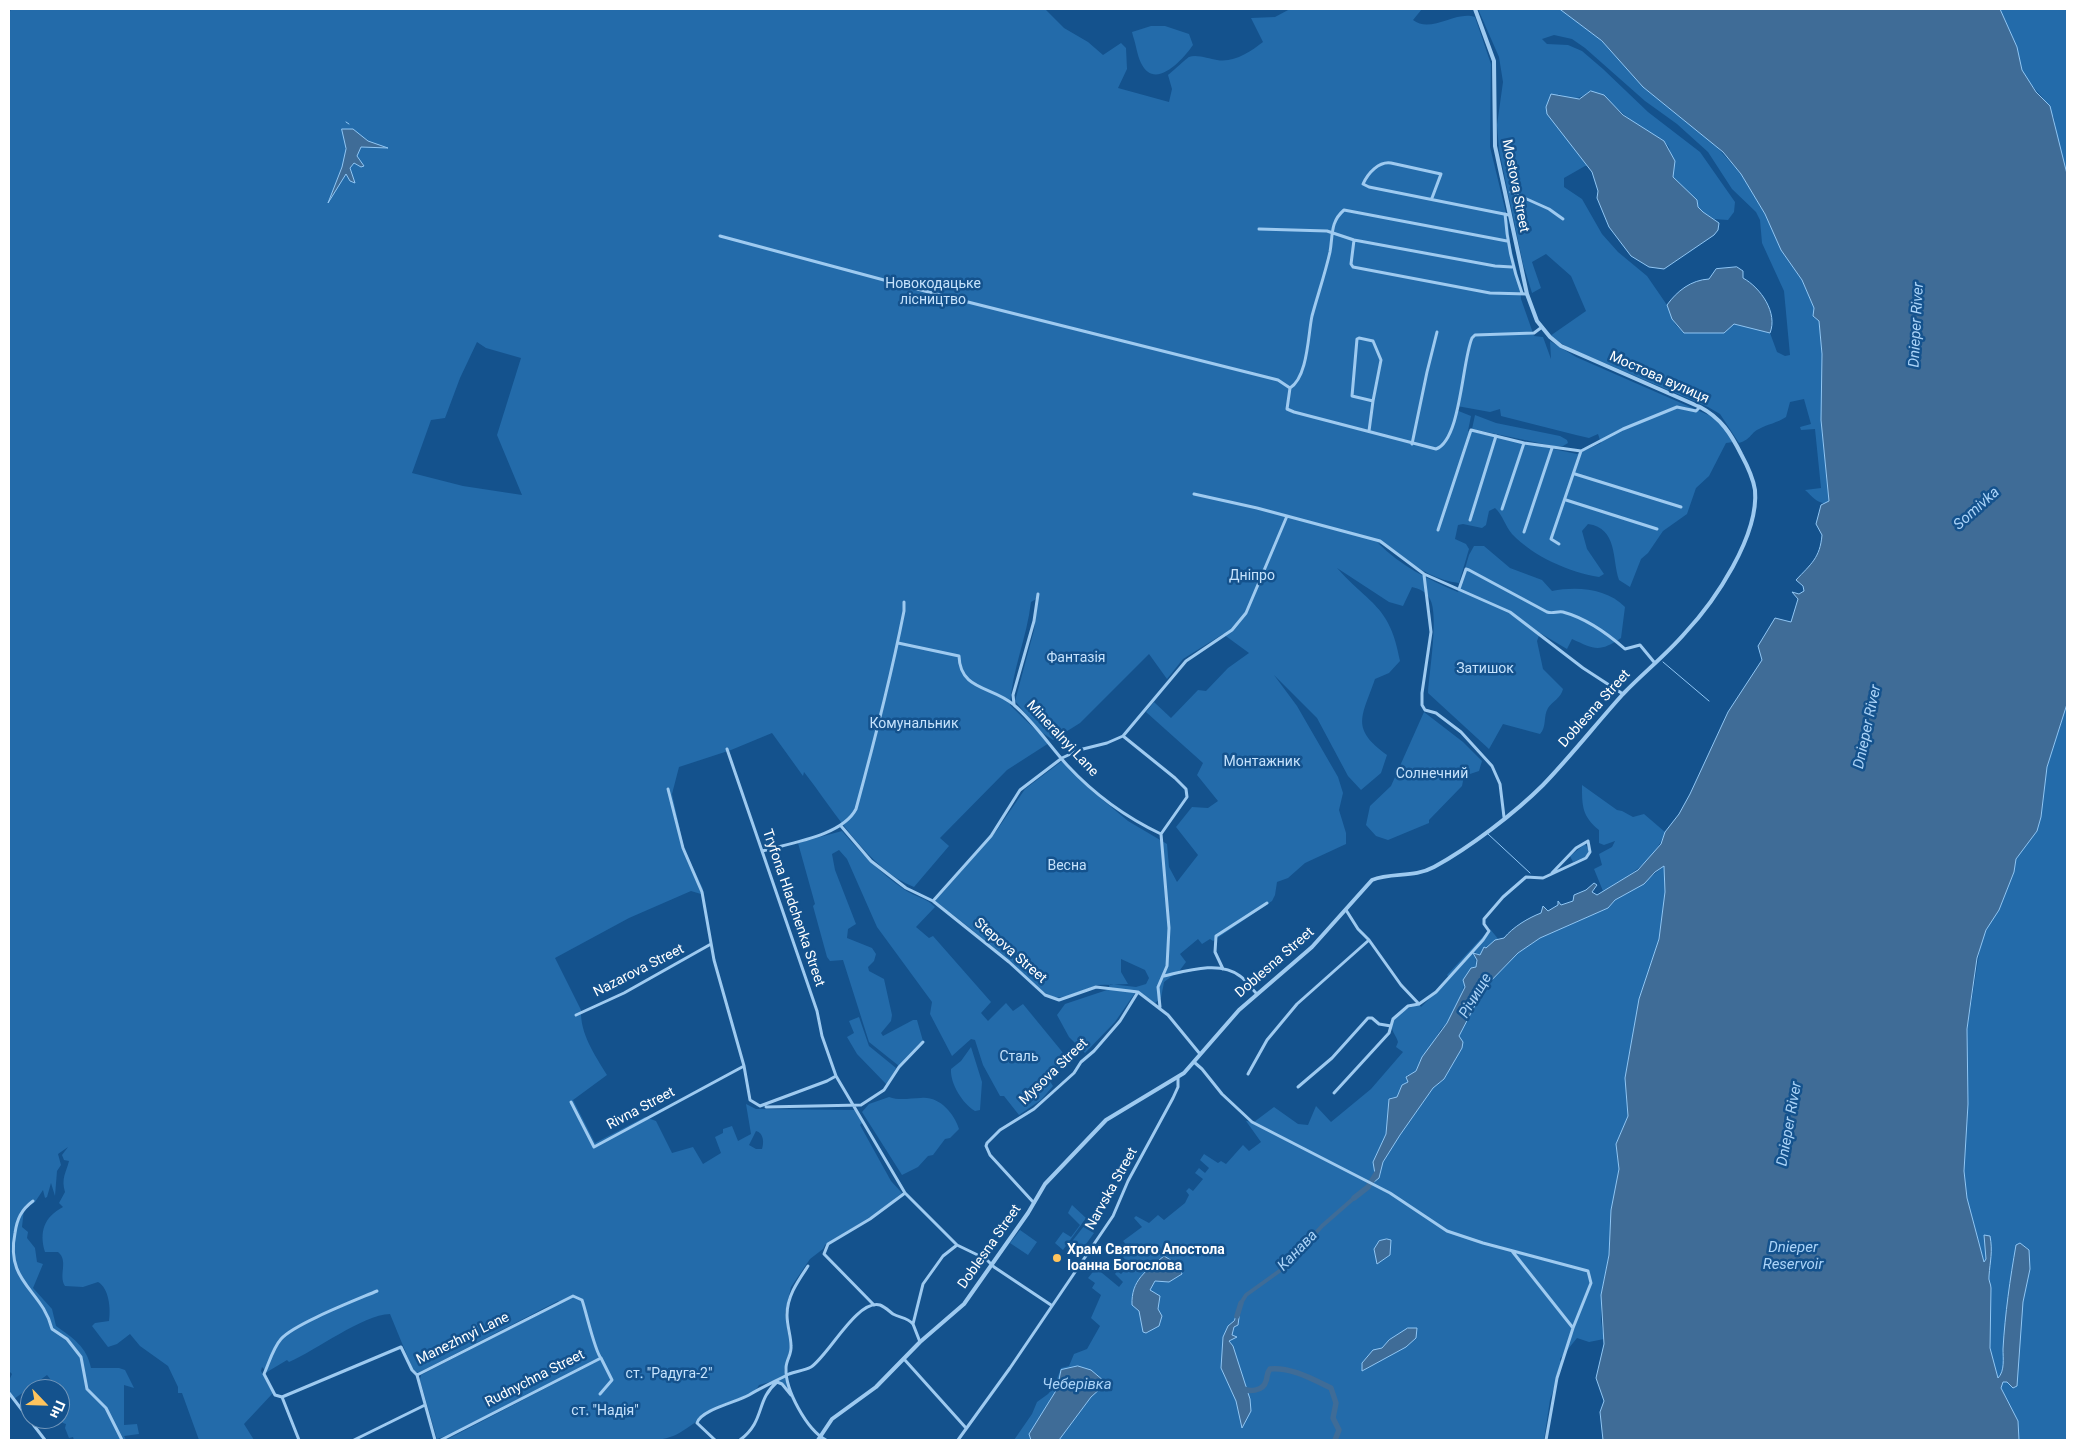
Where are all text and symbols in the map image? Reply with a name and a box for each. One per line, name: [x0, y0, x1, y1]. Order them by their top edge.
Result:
street label: Mostova Street: [1498, 138, 1532, 234]
park label: Новокодацьке лісництво: [885, 276, 981, 308]
water label: Dnieper River: [1906, 282, 1928, 368]
street label: Мостова вулиця: [1606, 348, 1712, 408]
water label: Somivka: [1950, 484, 2004, 534]
park label: Дніпро: [1229, 568, 1275, 584]
park label: Фантазія: [1047, 650, 1105, 666]
park label: Затишок: [1456, 661, 1514, 677]
street label: Doblesna Street: [1556, 667, 1634, 751]
water label: Dnieper River: [1850, 683, 1886, 771]
street label: Mineralnyi Lane: [1023, 698, 1101, 780]
park label: Комунальник: [870, 716, 958, 732]
park label: Монтажник: [1224, 754, 1300, 770]
park label: Солнечний: [1396, 766, 1468, 782]
street label: Tryfona Hladchenka Street: [758, 827, 828, 989]
park label: Весна: [1047, 858, 1087, 874]
street label: Stepova Street: [970, 915, 1050, 987]
street label: Doblesna Street: [1232, 924, 1318, 1002]
street label: Nazarova Street: [591, 941, 687, 1001]
water label: Річище: [1456, 970, 1496, 1022]
street label: Mysova Street: [1016, 1035, 1092, 1109]
park label: Сталь: [999, 1049, 1039, 1065]
water label: Dnieper River: [1774, 1080, 1806, 1168]
street label: Rivna Street: [604, 1084, 678, 1134]
street label: Narvska Street: [1082, 1145, 1142, 1233]
street label: Doblesna Street: [955, 1202, 1025, 1292]
water label: Канава: [1274, 1227, 1322, 1275]
water label: Dnieper Reservoir: [1763, 1239, 1823, 1274]
place label: Храм Святого Апостола Іоанна Богослова: [1067, 1242, 1225, 1274]
marker: Храм Святого Апостола Іоанна Богослова: [1051, 1252, 1063, 1264]
street label: Manezhnyi Lane: [414, 1309, 512, 1369]
street label: Rudnychna Street: [482, 1347, 588, 1411]
park label: ст. "Радуга-2": [626, 1366, 712, 1382]
water label: Чеберівка: [1042, 1376, 1112, 1394]
north arrow: [20, 1379, 70, 1429]
text: Пн: [47, 1398, 69, 1421]
park label: ст. "Надія": [571, 1403, 639, 1419]

